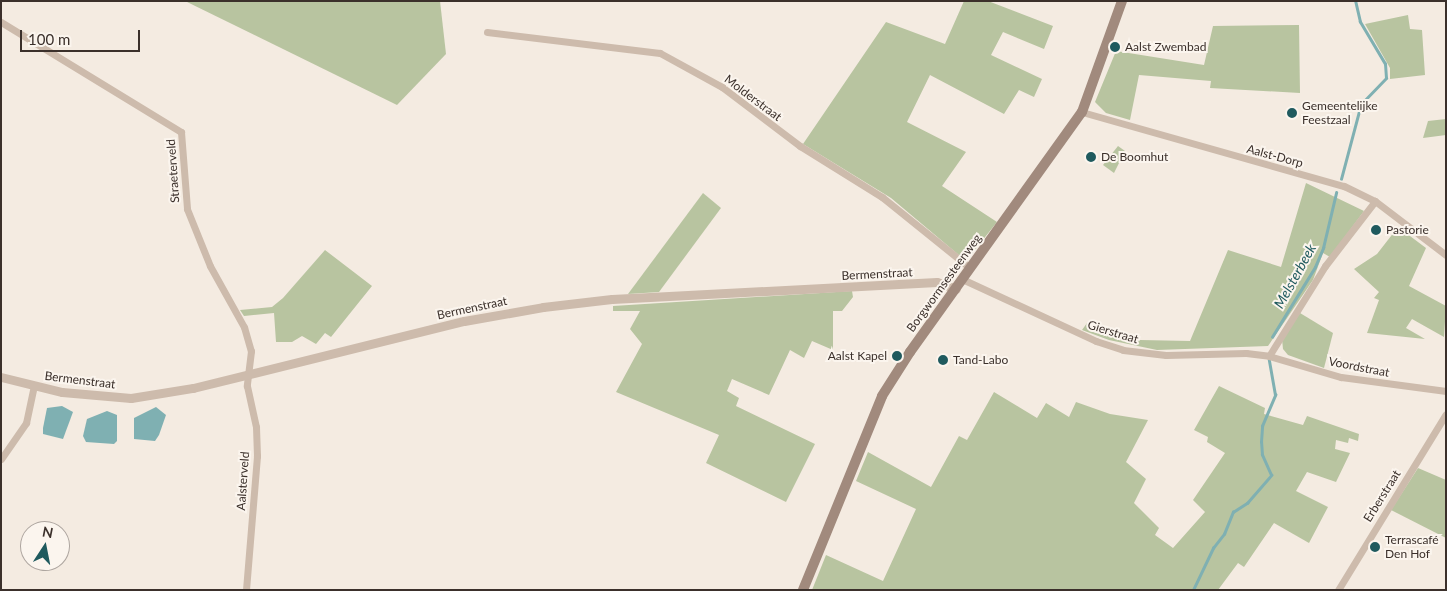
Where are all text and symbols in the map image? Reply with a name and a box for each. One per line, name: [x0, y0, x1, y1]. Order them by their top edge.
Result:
scale bar: [22, 20, 142, 52]
text: 100 m: [28, 30, 70, 48]
place label: Aalst Zwembad: [1125, 40, 1206, 54]
marker: Aalst Zwembad: [1109, 41, 1121, 53]
street label: Molderstraat: [722, 72, 784, 124]
place label: Gemeentelijke Feestzaal: [1302, 99, 1377, 127]
marker: Gemeentelijke Feestzaal: [1286, 107, 1298, 119]
street label: Straeterveld: [164, 139, 182, 203]
street label: Aalst-Dorp: [1245, 142, 1305, 170]
place label: De Boomhut: [1101, 150, 1168, 164]
marker: De Boomhut: [1085, 151, 1097, 163]
place label: Pastorie: [1386, 223, 1429, 237]
marker: Pastorie: [1370, 224, 1382, 236]
street label: Borgwormsesteenweg: [904, 231, 984, 335]
water label: Melsterbeek: [1270, 241, 1320, 311]
street label: Bermenstraat: [841, 265, 913, 283]
street label: Bermenstraat: [436, 294, 508, 322]
street label: Gierstraat: [1086, 317, 1140, 347]
place label: Aalst Kapel: [828, 349, 887, 363]
marker: Aalst Kapel: [891, 350, 903, 362]
place label: Tand-Labo: [953, 353, 1008, 367]
marker: Tand-Labo: [937, 354, 949, 366]
street label: Voordstraat: [1327, 354, 1391, 380]
street label: Bermenstraat: [44, 369, 116, 391]
street label: Aalsterveld: [234, 451, 252, 511]
street label: Erberstraat: [1360, 467, 1404, 525]
north arrow: [20, 521, 70, 571]
text: N: [41, 522, 55, 541]
place label: Terrascafé Den Hof: [1385, 533, 1439, 561]
marker: Terrascafé Den Hof: [1369, 541, 1381, 553]

